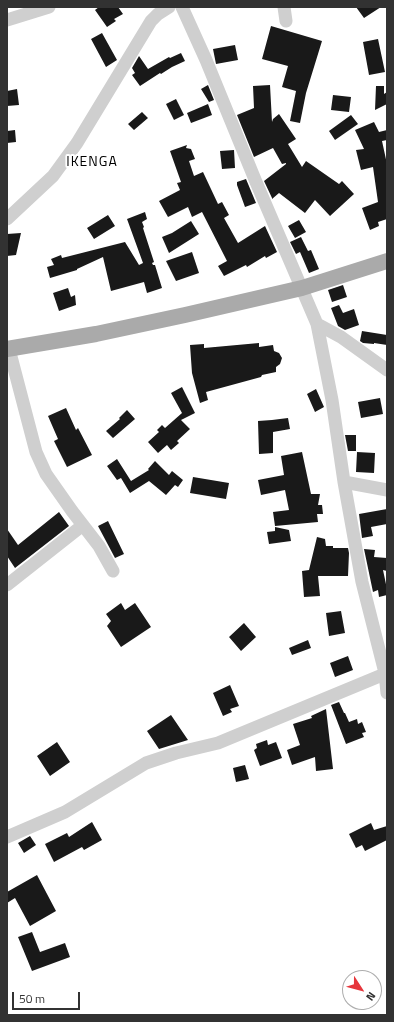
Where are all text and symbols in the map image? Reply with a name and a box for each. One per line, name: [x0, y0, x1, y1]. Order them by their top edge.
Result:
district label: IKENGA: [66, 155, 118, 171]
north arrow: [342, 970, 382, 1010]
scale bar: [14, 984, 82, 1010]
text: 50 m: [19, 989, 45, 1008]
text: N: [362, 989, 380, 1004]

